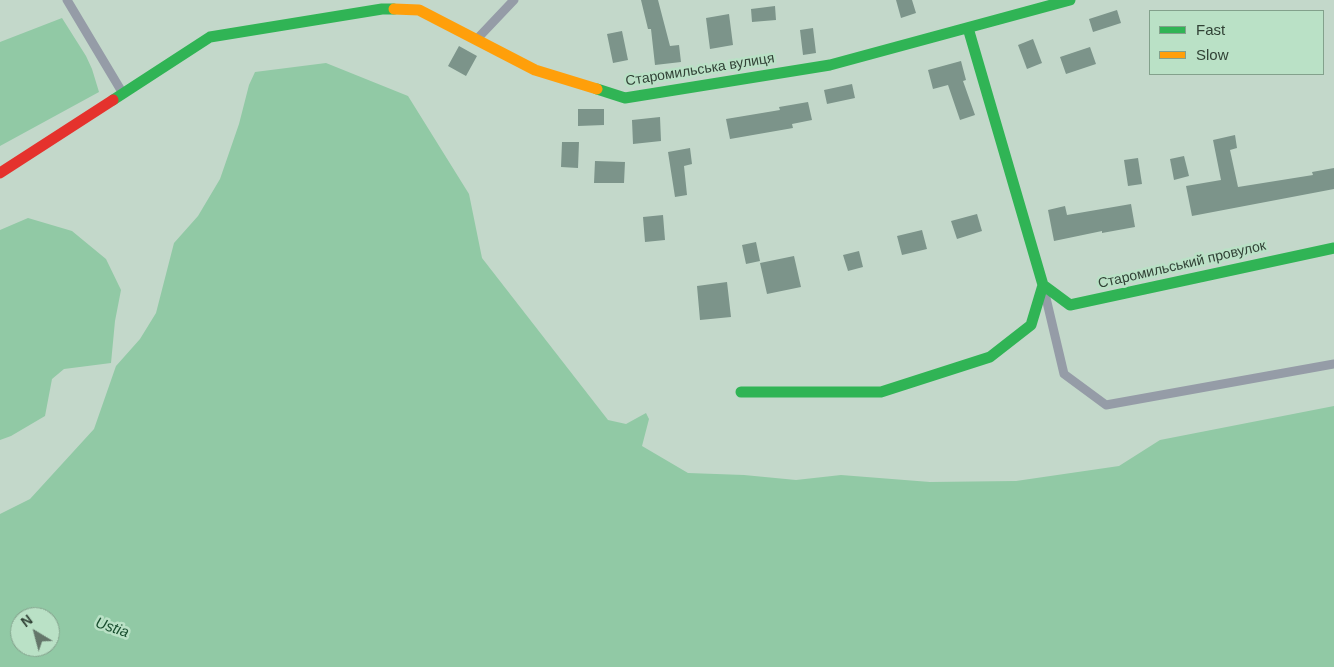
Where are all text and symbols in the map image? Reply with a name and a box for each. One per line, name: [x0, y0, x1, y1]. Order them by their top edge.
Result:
legend: [1149, 10, 1324, 75]
text: Fast: [1196, 21, 1225, 38]
text: Slow: [1196, 46, 1229, 63]
street label: Старомильська вулиця: [624, 50, 776, 90]
street label: Старомильський провулок: [1096, 237, 1268, 293]
north arrow: [10, 607, 60, 657]
text: N: [18, 611, 35, 630]
water label: Ustia: [93, 614, 131, 642]

